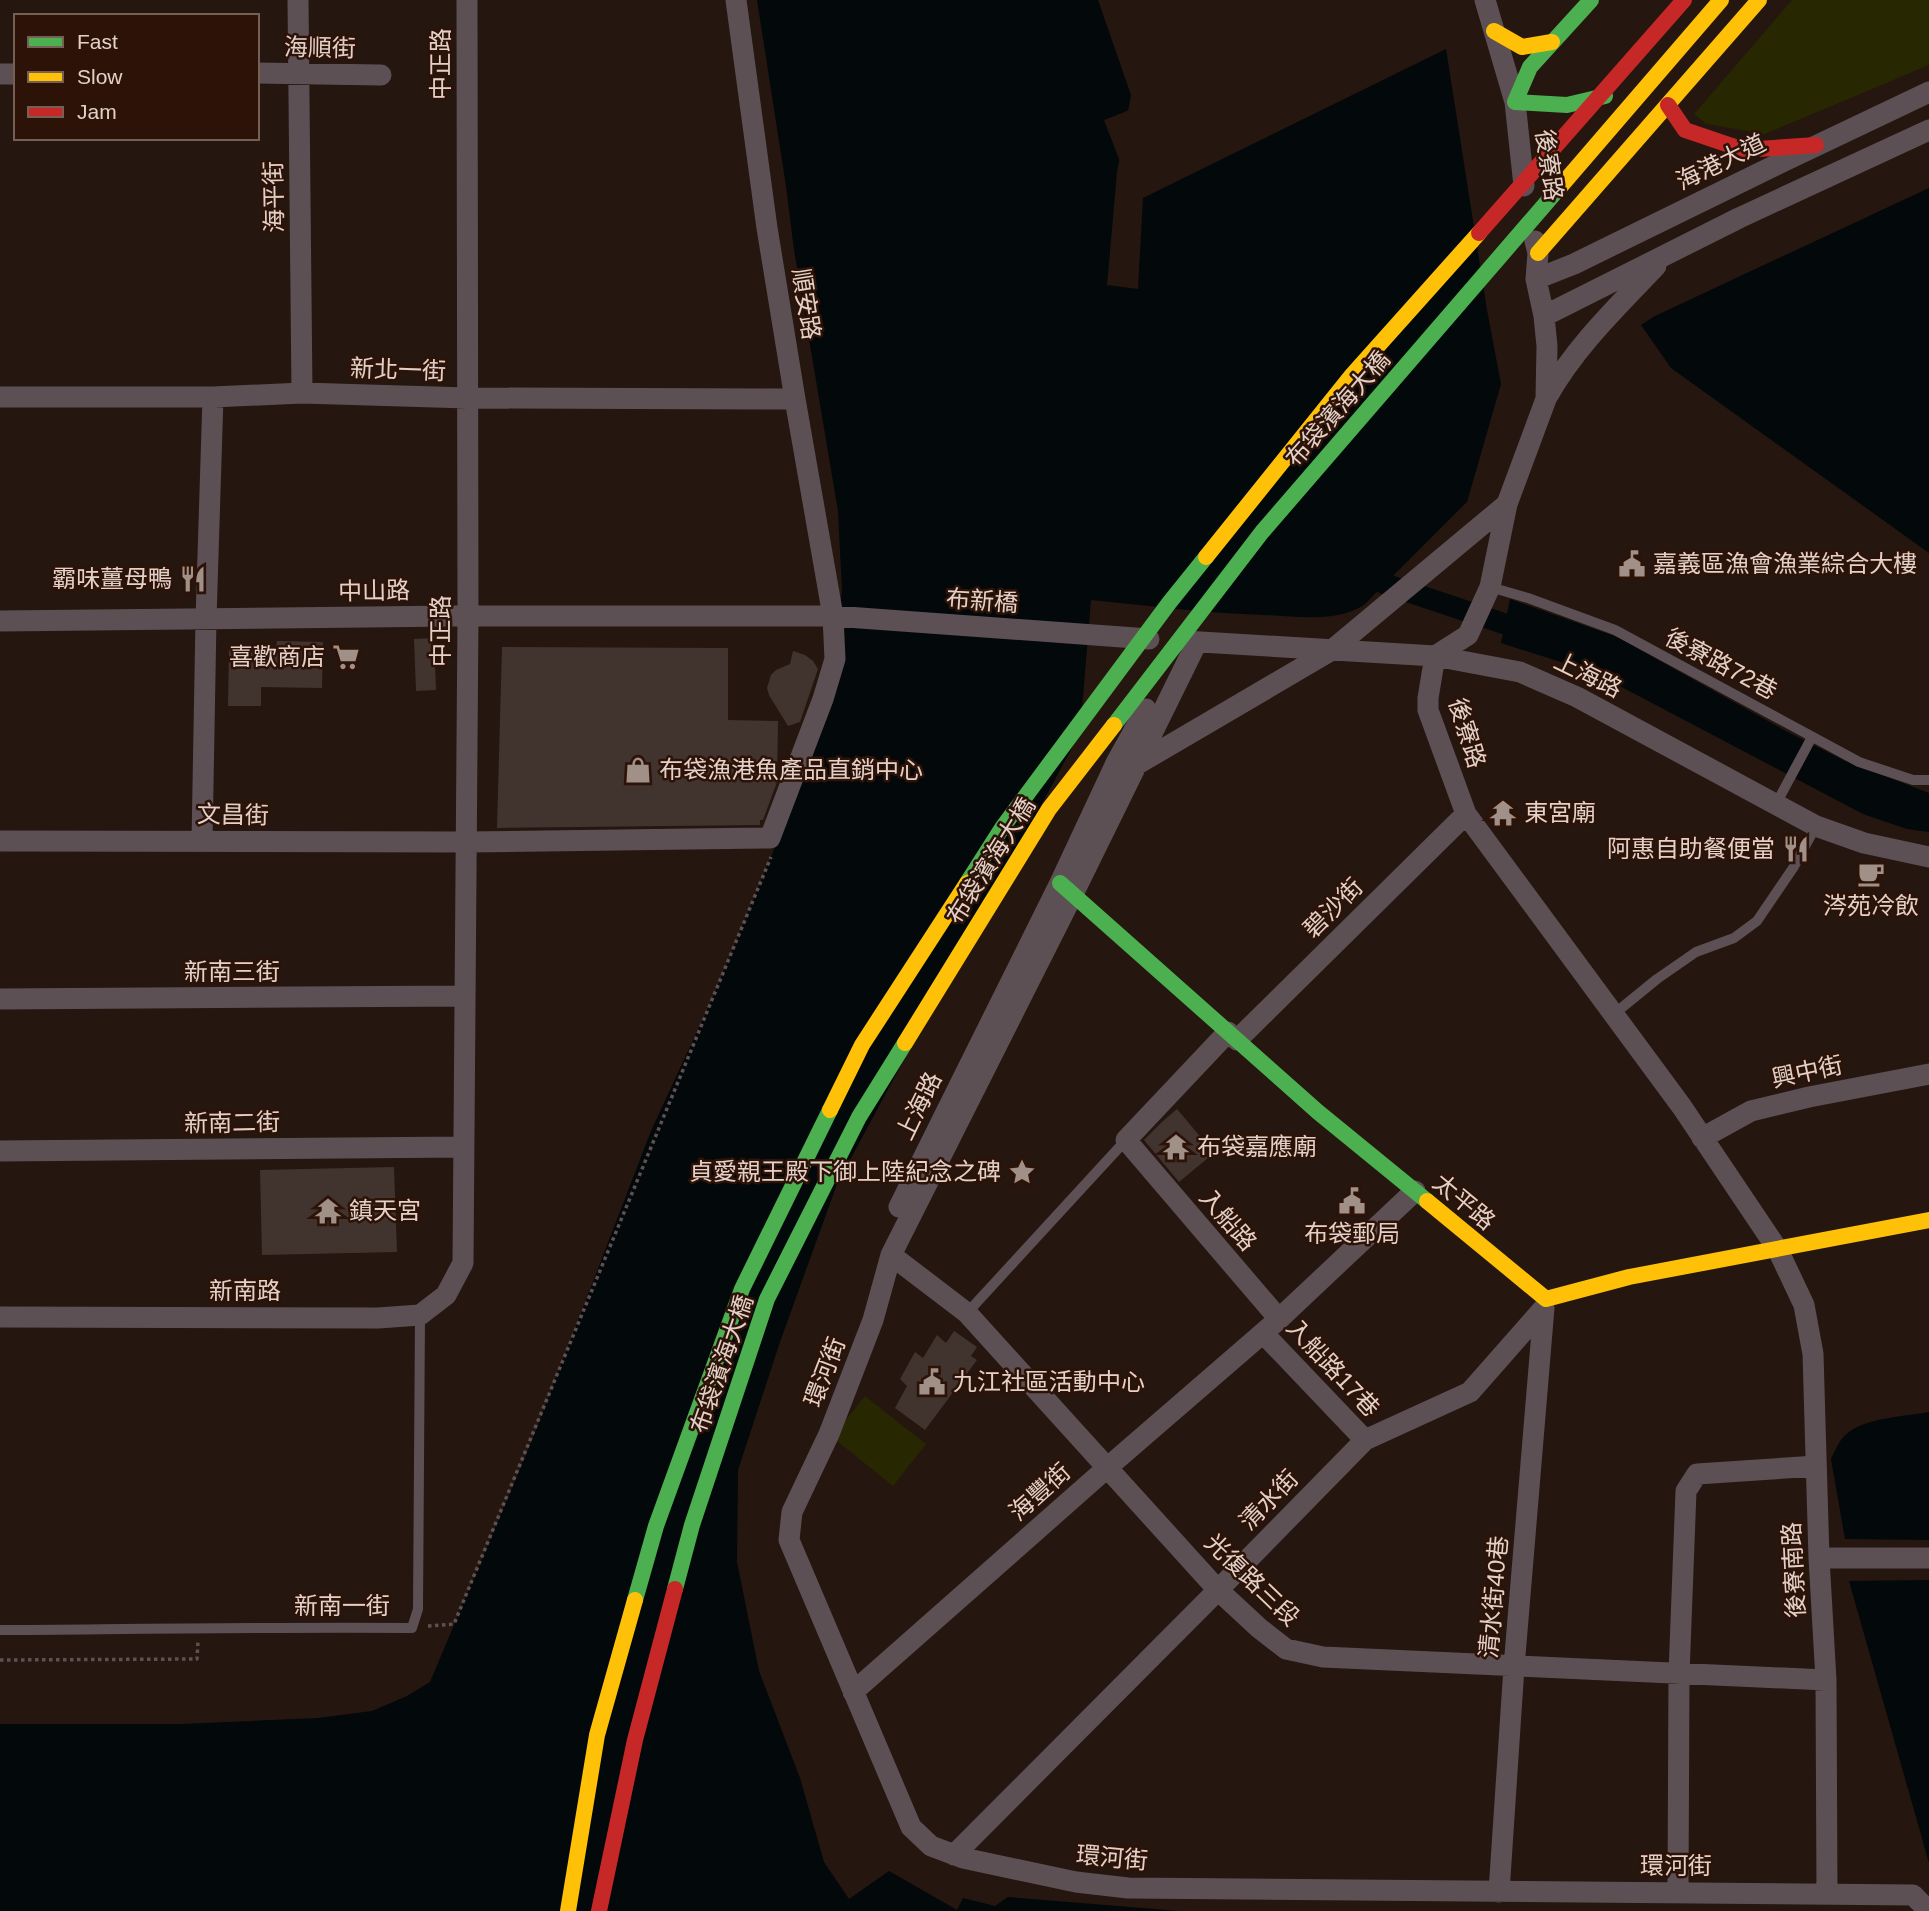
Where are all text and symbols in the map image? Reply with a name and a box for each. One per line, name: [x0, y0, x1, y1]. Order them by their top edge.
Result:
legend: [14, 14, 259, 140]
street label: 中正路: [427, 28, 454, 100]
text: Fast: [77, 30, 118, 53]
street label: 海順街: [284, 33, 356, 62]
text: Slow: [77, 65, 123, 88]
text: Jam: [77, 100, 117, 123]
street label: 後寮路: [1531, 127, 1568, 202]
street label: 海港大道: [1672, 128, 1770, 195]
street label: 海平街: [259, 161, 288, 233]
street label: 順安路: [788, 266, 825, 342]
street label: 布袋濱海大橋: [1280, 345, 1395, 472]
street label: 新北一街: [350, 354, 446, 385]
public building icon: 嘉義區漁會漁業綜合大樓: [1617, 549, 1647, 579]
place label: 嘉義區漁會漁業綜合大樓: [1653, 550, 1917, 577]
restaurant icon: 霸味薑母鴨: [178, 564, 208, 594]
place label: 霸味薑母鴨: [52, 565, 172, 592]
street label: 中山路: [338, 576, 410, 605]
street label: 布新橋: [945, 585, 1019, 616]
street label: 中正路: [427, 595, 454, 667]
street label: 後寮路72巷: [1661, 623, 1782, 704]
supermarket icon: 喜歡商店: [331, 642, 361, 672]
place label: 喜歡商店: [229, 643, 325, 670]
street label: 上海路: [1550, 647, 1626, 702]
street label: 後寮路: [1444, 694, 1491, 771]
shop icon: 布袋漁港魚產品直銷中心: [623, 755, 653, 785]
place label: 布袋漁港魚產品直銷中心: [659, 756, 923, 783]
street label: 布袋濱海大橋: [941, 793, 1040, 929]
temple icon: 東宮廟: [1488, 798, 1518, 828]
place label: 東宮廟: [1524, 799, 1596, 826]
street label: 文昌街: [197, 800, 269, 829]
restaurant icon: 阿惠自助餐便當: [1781, 834, 1811, 864]
place label: 阿惠自助餐便當: [1607, 835, 1775, 862]
cafe icon: 涔苑冷飲: [1856, 859, 1886, 889]
street label: 碧沙街: [1298, 873, 1368, 943]
place label: 涔苑冷飲: [1823, 892, 1919, 919]
street label: 新南三街: [184, 958, 280, 985]
street label: 興中街: [1769, 1051, 1845, 1092]
street label: 上海路: [891, 1068, 946, 1144]
street label: 新南二街: [184, 1108, 280, 1137]
temple icon: 布袋嘉應廟: [1161, 1132, 1191, 1162]
place label: 布袋嘉應廟: [1197, 1133, 1317, 1160]
place icon: 貞愛親王殿下御上陸紀念之碑: [1007, 1157, 1037, 1187]
place label: 貞愛親王殿下御上陸紀念之碑: [689, 1158, 1001, 1185]
street label: 太平路: [1428, 1168, 1501, 1235]
street label: 入船路: [1195, 1184, 1262, 1256]
public building icon: 布袋郵局: [1337, 1186, 1367, 1216]
temple icon: 鎮天宮: [313, 1196, 343, 1226]
place label: 鎮天宮: [349, 1197, 421, 1224]
place label: 布袋郵局: [1304, 1220, 1400, 1247]
street label: 新南路: [209, 1277, 281, 1304]
street label: 布袋濱海大橋: [685, 1291, 758, 1436]
street label: 入船路17巷: [1282, 1314, 1385, 1422]
street label: 環河街: [799, 1333, 850, 1410]
public building icon: 九江社區活動中心: [917, 1367, 947, 1397]
place label: 九江社區活動中心: [953, 1368, 1145, 1395]
street label: 海豐街: [1004, 1458, 1075, 1526]
street label: 清水街: [1234, 1464, 1303, 1535]
street label: 後寮南路: [1778, 1521, 1809, 1619]
street label: 光復路三段: [1200, 1528, 1305, 1631]
street label: 清水街40巷: [1475, 1535, 1512, 1659]
street label: 新南一街: [294, 1592, 390, 1619]
street label: 環河街: [1075, 1841, 1149, 1874]
street label: 環河街: [1640, 1852, 1712, 1879]

